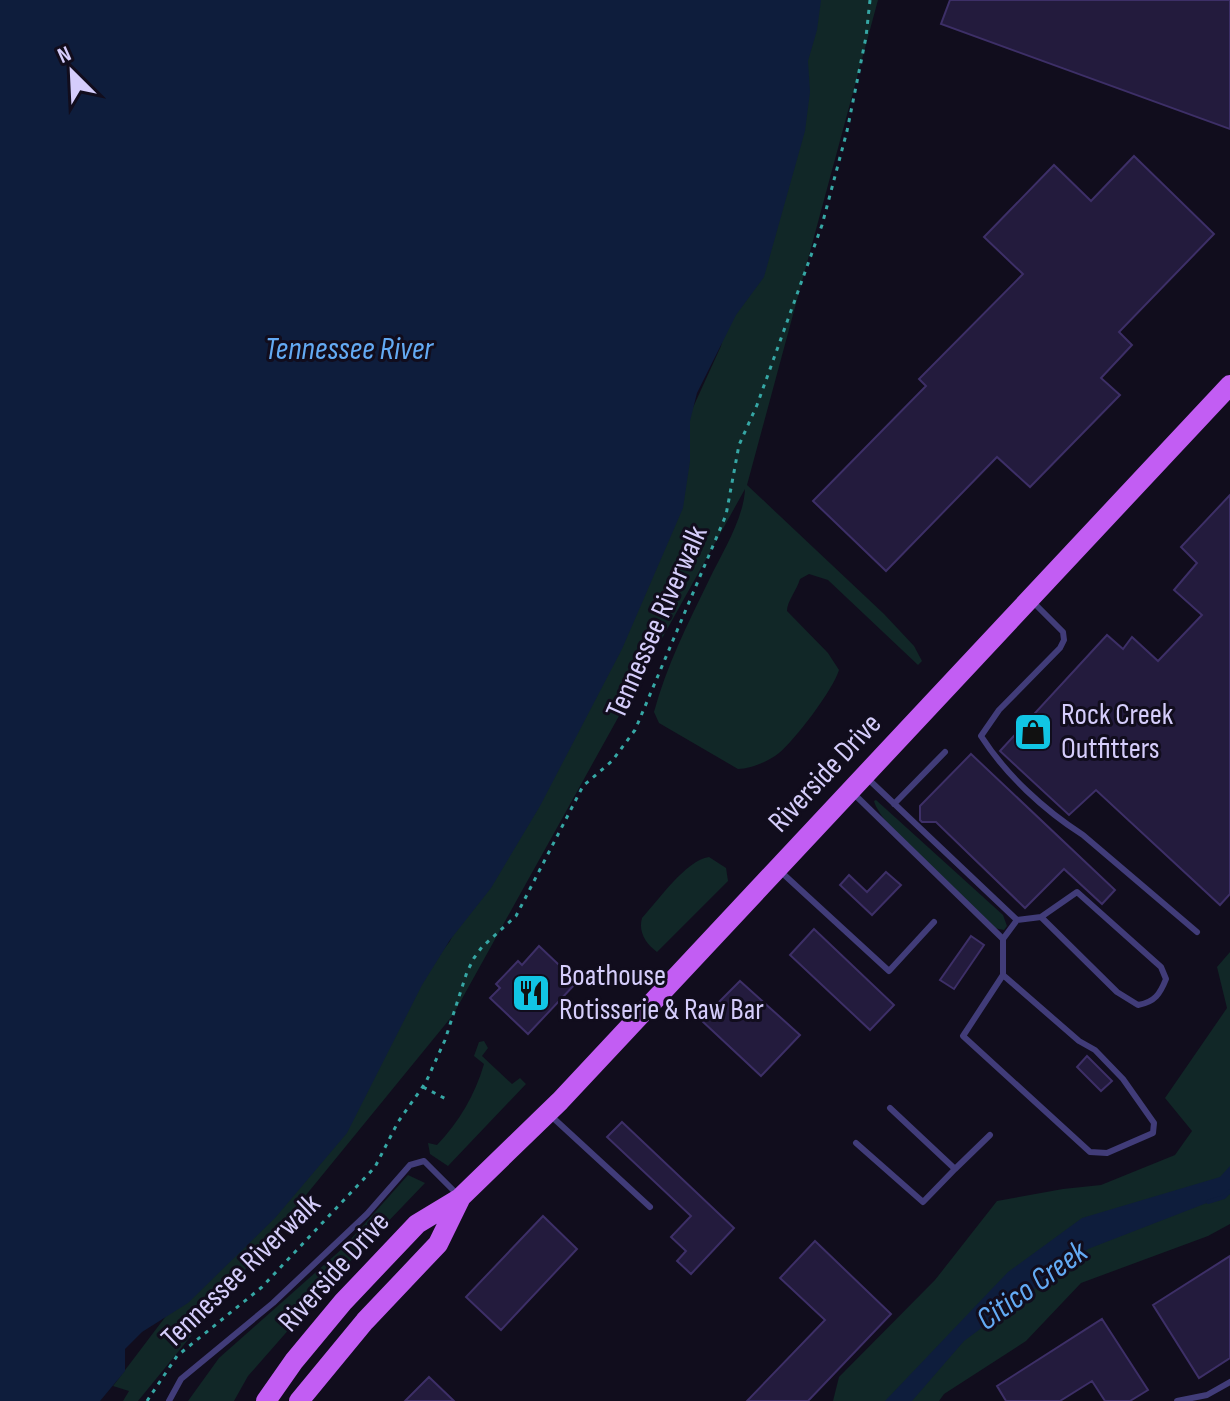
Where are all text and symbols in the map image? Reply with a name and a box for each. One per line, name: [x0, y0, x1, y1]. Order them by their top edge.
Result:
north arrow: [32, 32, 112, 112]
text: N: [54, 40, 75, 70]
water label: Tennessee River: [265, 330, 434, 369]
street label: Tennessee Riverwalk: [598, 520, 716, 724]
place label: Rock Creek Outfitters: [1061, 697, 1174, 767]
street label: Riverside Drive: [761, 706, 889, 840]
shop icon: Rock Creek Outfitters: [1012, 711, 1054, 753]
place label: Boathouse Rotisserie & Raw Bar: [559, 958, 764, 1028]
restaurant icon: Boathouse Rotisserie & Raw Bar: [510, 972, 552, 1014]
street label: Tennessee Riverwalk: [154, 1186, 328, 1356]
street label: Riverside Drive: [271, 1205, 397, 1339]
water label: Citico Creek: [969, 1232, 1096, 1339]

